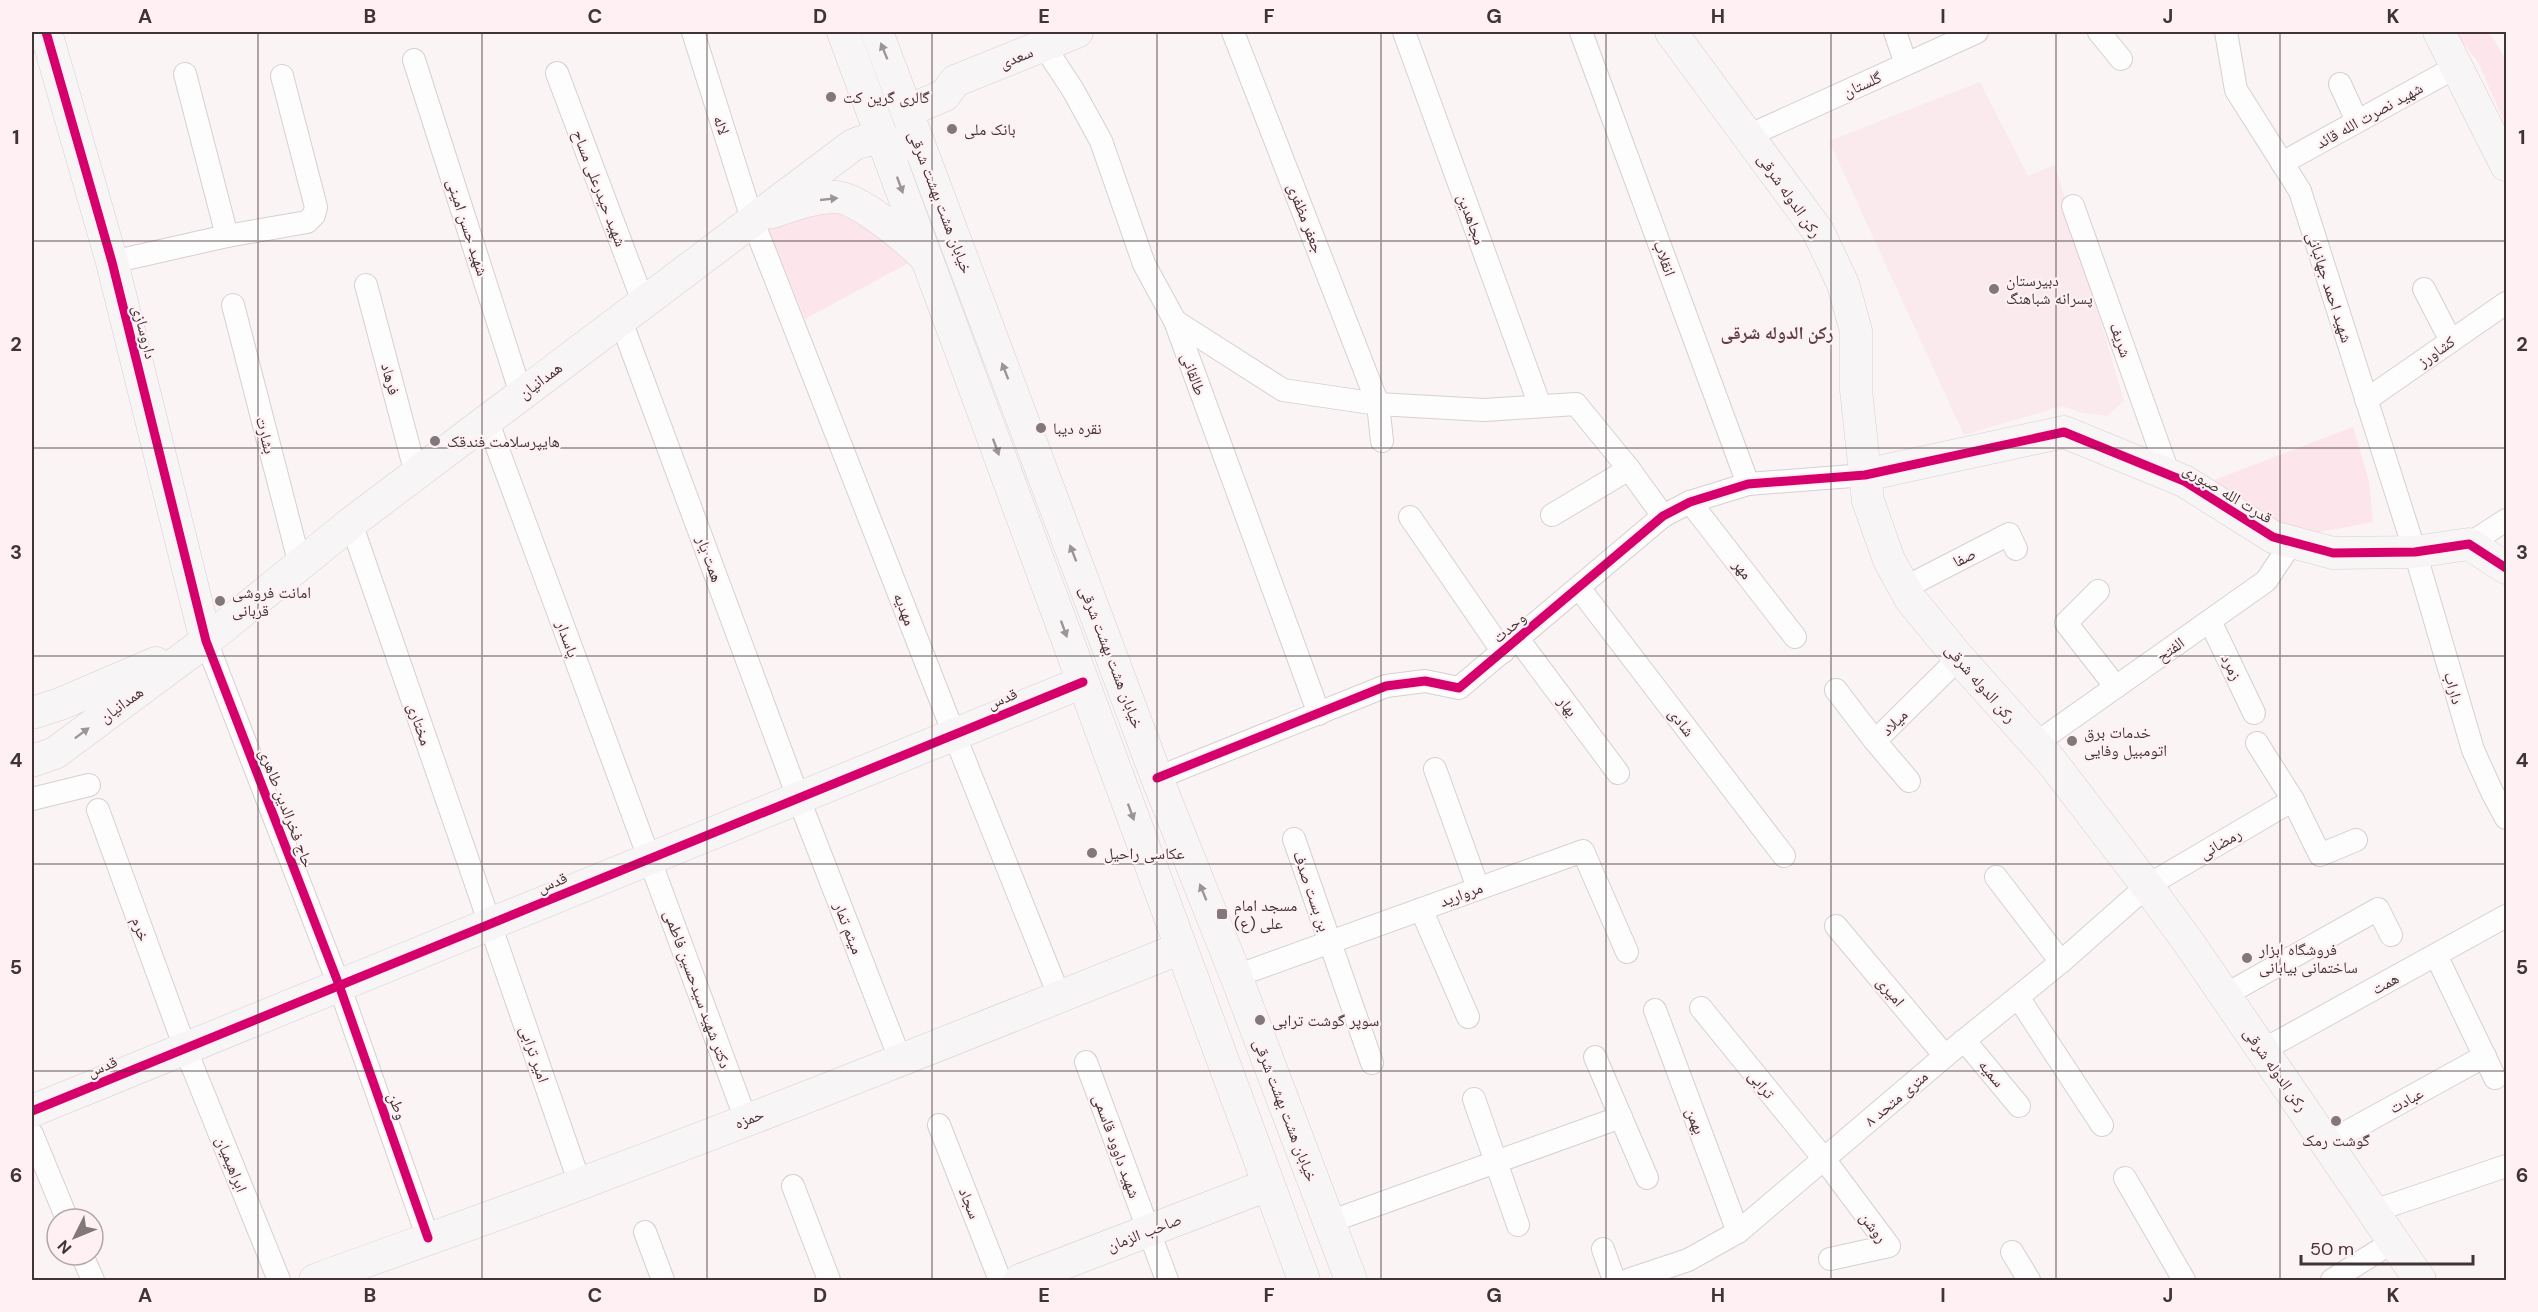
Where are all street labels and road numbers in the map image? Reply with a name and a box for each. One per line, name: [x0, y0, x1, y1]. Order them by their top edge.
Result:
street label: سعدی: [996, 41, 1036, 74]
street label: گلستان: [1839, 67, 1885, 102]
street label: شهید نصرت الله قائد: [2312, 77, 2427, 154]
street label: لاله: [709, 113, 734, 137]
street label: شهید حیدرعلی مساح: [568, 127, 631, 249]
street label: خیابان هشت بهشت شرقی: [904, 128, 977, 277]
street label: رکن الدوله شرقی: [1753, 149, 1826, 242]
street label: شهید حسن امینی: [442, 176, 493, 279]
street label: جعفر مظفری: [1283, 180, 1329, 256]
street label: مجاهدین: [1453, 191, 1490, 247]
street label: شهید احمد جهانبانی: [2302, 229, 2357, 345]
street label: انقلاب: [1648, 237, 1681, 279]
street label: داروسازی: [128, 303, 161, 361]
street label: شریف: [2105, 320, 2136, 360]
street label: کشاورز: [2413, 331, 2459, 372]
street label: طالقانی: [1176, 350, 1211, 398]
street label: همدانیان: [514, 357, 566, 404]
street label: فرهاد: [376, 361, 405, 397]
street label: بشارت: [251, 414, 280, 456]
street label: قدرت الله صبوری: [2179, 459, 2276, 528]
street label: همت یار: [691, 532, 728, 585]
street label: صفا: [1949, 543, 1979, 572]
street label: مهر: [1728, 554, 1757, 584]
street label: خیابان هشت بهشت شرقی: [1075, 583, 1148, 732]
street label: مهدیه: [889, 590, 920, 629]
street label: وحدت: [1488, 607, 1530, 648]
street label: پاسدار: [551, 617, 584, 661]
street label: الفتح: [2152, 632, 2189, 667]
street label: رکن الدوله شرقی: [1940, 639, 2021, 727]
street label: زمرد: [2216, 651, 2247, 684]
street label: داراب: [2439, 669, 2468, 707]
street label: همدانیان: [95, 681, 148, 728]
street label: قدس: [984, 683, 1020, 714]
street label: بهار: [1552, 691, 1582, 721]
street label: مختاری: [402, 700, 437, 748]
street label: شادی: [1664, 704, 1699, 741]
street label: میلاد: [1877, 705, 1912, 740]
street label: حاج فخرالدین طاهری: [254, 746, 319, 871]
street label: رمضانی: [2195, 823, 2245, 864]
street label: بن بست صدف: [1288, 848, 1335, 934]
street label: قدس: [534, 867, 570, 898]
street label: مروارید: [1437, 877, 1486, 912]
street label: میثم تمار: [829, 898, 868, 957]
street label: دکتر شهید سیدحسین فاطمی: [659, 907, 736, 1071]
street label: خرم: [126, 914, 155, 944]
street label: همت: [2368, 968, 2402, 999]
street label: امیری: [1872, 972, 1909, 1011]
street label: امیر ترابی: [515, 1023, 554, 1085]
street label: رکن الدوله شرقی: [2239, 1023, 2312, 1116]
street label: خیابان هشت بهشت شرقی: [1249, 1036, 1322, 1185]
street label: قدس: [84, 1051, 120, 1082]
street label: سمیه: [1974, 1055, 2009, 1092]
street label: ترابی: [1744, 1066, 1780, 1103]
street label: ۸ متری متحد: [1860, 1066, 1932, 1131]
street label: عبادت: [2386, 1083, 2427, 1118]
street label: وطن: [383, 1090, 412, 1123]
street label: شهید داوود قاسمی: [1088, 1091, 1145, 1201]
street label: حمزه: [732, 1103, 767, 1134]
street label: بهمن: [1681, 1105, 1710, 1137]
street label: ابراهیمیان: [211, 1133, 252, 1195]
street label: سجاد: [954, 1184, 985, 1222]
street label: روشن: [1855, 1208, 1892, 1247]
street label: صاحب الزمان: [1104, 1209, 1185, 1256]

